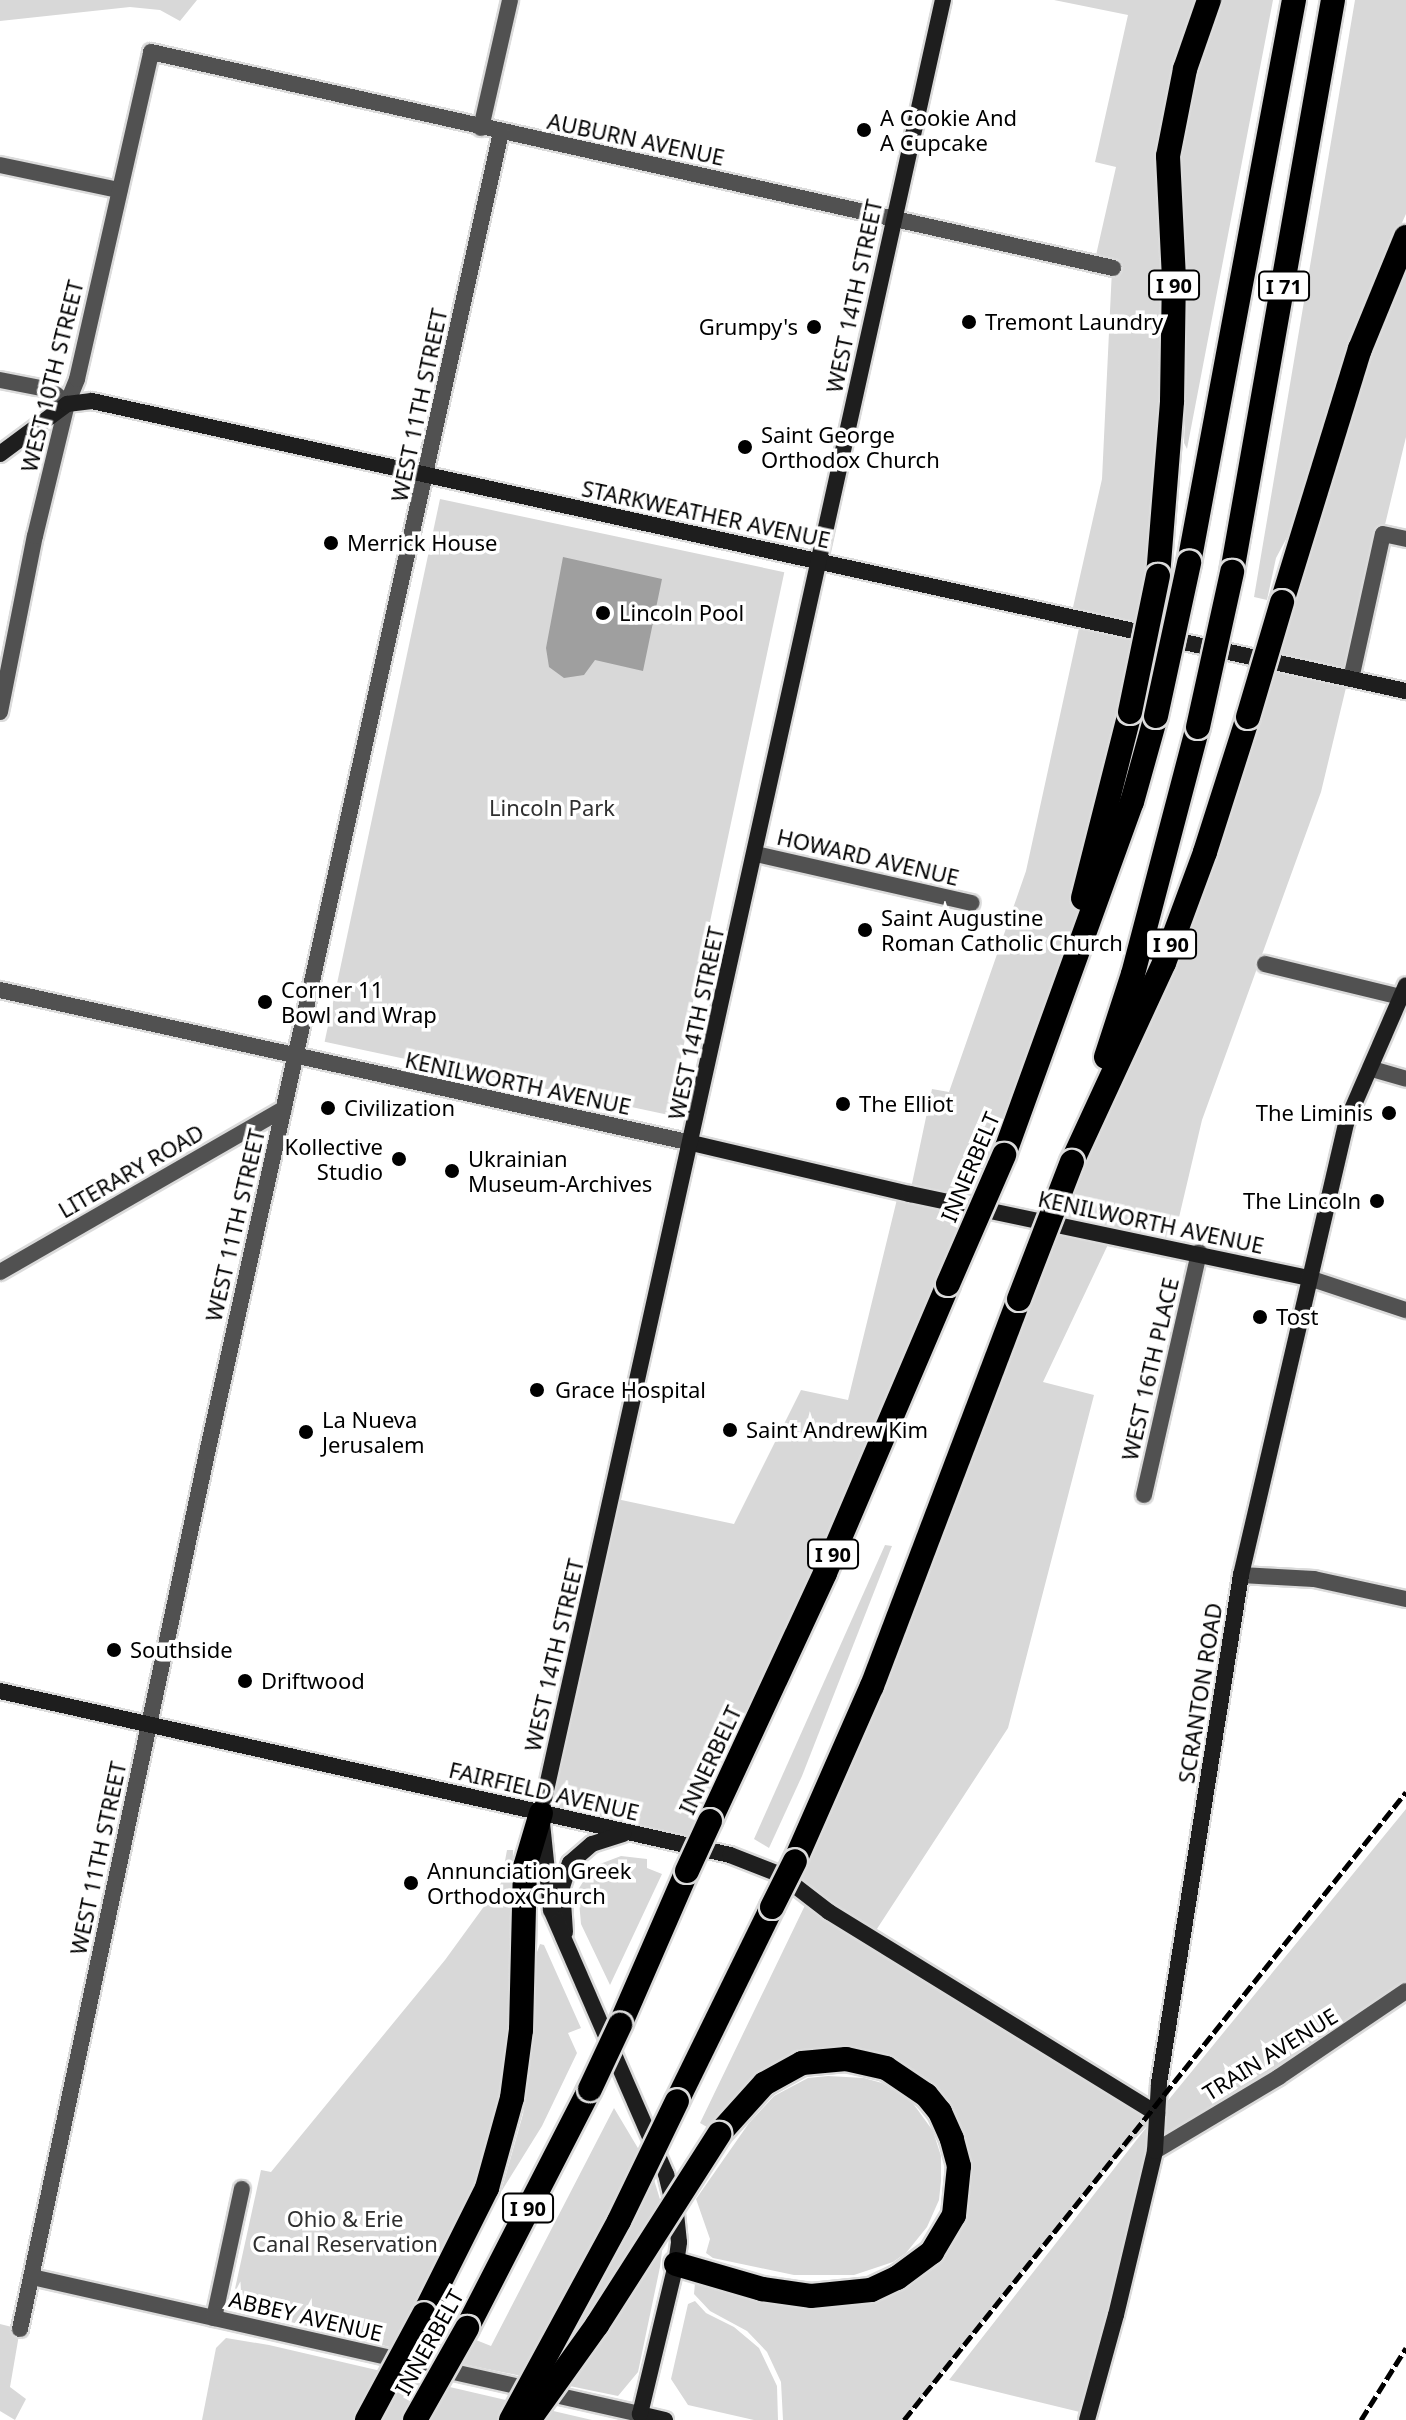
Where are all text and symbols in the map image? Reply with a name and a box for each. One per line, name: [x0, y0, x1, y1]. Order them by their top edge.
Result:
place label: A Cookie And A Cupcake: [880, 104, 1017, 156]
street label: AUBURN AVENUE: [545, 107, 727, 171]
marker: A Cookie And A Cupcake: [855, 121, 873, 139]
street label: WEST 14TH STREET: [821, 197, 887, 395]
road number: I 90: [1148, 269, 1200, 301]
road number: I 71: [1258, 270, 1310, 302]
street label: WEST 10TH STREET: [15, 277, 89, 475]
street label: WEST 11TH STREET: [386, 306, 452, 504]
place label: Tremont Laundry: [985, 309, 1163, 335]
marker: Tremont Laundry: [960, 313, 978, 331]
place label: Grumpy's: [699, 314, 798, 340]
marker: Grumpy's: [805, 318, 823, 336]
place label: Saint George Orthodox Church: [761, 421, 940, 472]
marker: Saint George Orthodox Church: [736, 438, 754, 456]
street label: STARKWEATHER AVENUE: [579, 475, 833, 553]
place label: Merrick House: [347, 530, 497, 556]
marker: Merrick House: [322, 534, 340, 552]
place label: Lincoln Pool: [619, 600, 744, 626]
marker: Lincoln Pool: [594, 604, 612, 622]
park label: Lincoln Park: [489, 795, 615, 821]
street label: HOWARD AVENUE: [774, 823, 962, 891]
place label: Saint Augustine Roman Catholic Church: [881, 904, 1123, 956]
marker: Saint Augustine Roman Catholic Church: [856, 921, 874, 939]
street label: WEST 14TH STREET: [663, 924, 729, 1122]
road number: I 90: [1145, 928, 1197, 960]
place label: Corner 11 Bowl and Wrap: [281, 976, 437, 1028]
marker: Corner 11 Bowl and Wrap: [256, 993, 274, 1011]
street label: KENILWORTH AVENUE: [403, 1046, 633, 1120]
place label: The Elliot: [859, 1091, 953, 1117]
place label: Civilization: [344, 1095, 455, 1121]
marker: The Elliot: [834, 1095, 852, 1113]
marker: Civilization: [319, 1099, 337, 1117]
place label: The Liminis: [1256, 1100, 1373, 1126]
marker: The Liminis: [1380, 1104, 1398, 1122]
street label: INNERBELT: [935, 1108, 1005, 1226]
street label: LITERARY ROAD: [54, 1119, 208, 1223]
street label: WEST 11TH STREET: [200, 1126, 270, 1324]
place label: Kollective Studio: [285, 1133, 383, 1184]
place label: Ukrainian Museum-Archives: [468, 1145, 652, 1196]
marker: Kollective Studio: [390, 1150, 408, 1168]
marker: Ukrainian Museum-Archives: [443, 1162, 461, 1180]
street label: KENILWORTH AVENUE: [1036, 1185, 1266, 1259]
place label: The Lincoln: [1243, 1188, 1361, 1214]
marker: The Lincoln: [1368, 1192, 1386, 1210]
street label: WEST 16TH PLACE: [1116, 1275, 1184, 1463]
place label: Tost: [1276, 1304, 1318, 1330]
marker: Tost: [1251, 1308, 1269, 1326]
place label: Grace Hospital: [555, 1377, 706, 1403]
marker: Grace Hospital: [526, 1379, 548, 1401]
place label: La Nueva Jerusalem: [322, 1406, 425, 1458]
place label: Saint Andrew Kim: [746, 1417, 928, 1443]
marker: Saint Andrew Kim: [721, 1421, 739, 1439]
marker: La Nueva Jerusalem: [297, 1423, 315, 1441]
road number: I 90: [807, 1538, 859, 1570]
street label: WEST 14TH STREET: [519, 1556, 589, 1754]
street label: SCRANTON ROAD: [1173, 1601, 1227, 1785]
place label: Southside: [130, 1637, 233, 1663]
marker: Southside: [105, 1641, 123, 1659]
place label: Driftwood: [261, 1668, 365, 1694]
marker: Driftwood: [236, 1672, 254, 1690]
street label: INNERBELT: [673, 1702, 747, 1818]
street label: FAIRFIELD AVENUE: [446, 1756, 642, 1826]
street label: WEST 11TH STREET: [65, 1759, 131, 1957]
place label: Annunciation Greek Orthodox Church: [427, 1857, 631, 1908]
marker: Annunciation Greek Orthodox Church: [402, 1874, 420, 1892]
street label: TRAIN AVENUE: [1198, 2002, 1342, 2106]
road number: I 90: [502, 2192, 554, 2224]
park label: Ohio & Erie Canal Reservation: [252, 2205, 438, 2256]
street label: INNERBELT: [389, 2285, 469, 2399]
street label: ABBEY AVENUE: [227, 2286, 385, 2346]

